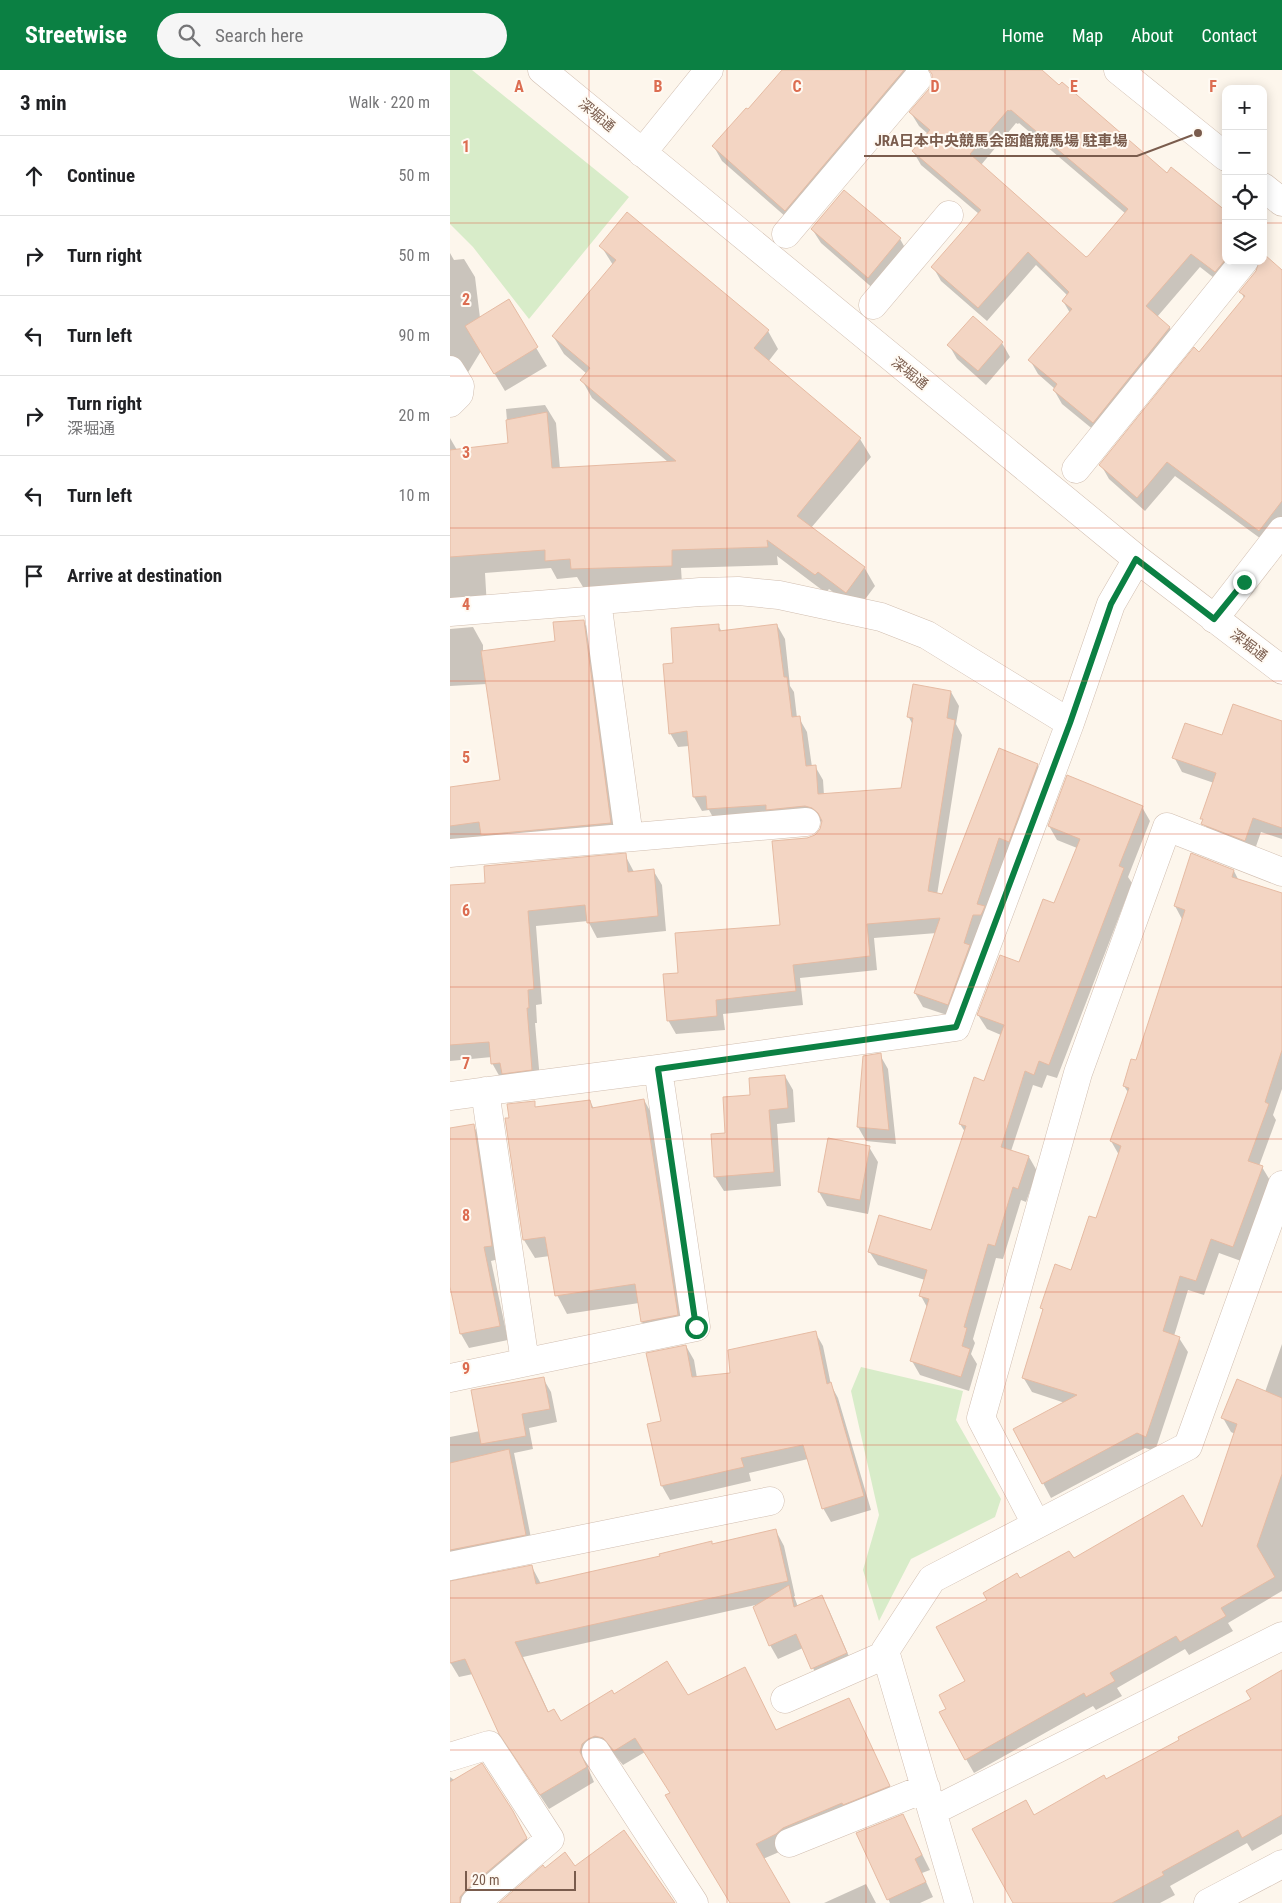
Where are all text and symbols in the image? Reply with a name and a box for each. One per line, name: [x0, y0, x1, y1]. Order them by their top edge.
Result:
search box: [157, 13, 507, 58]
text: Streetwise: [25, 21, 127, 49]
icon: search: [175, 21, 203, 49]
text: Search here: [215, 24, 303, 47]
text: Home: [1002, 25, 1044, 46]
text: Map: [1072, 25, 1103, 46]
text: About: [1131, 25, 1173, 46]
text: Contact: [1201, 25, 1257, 46]
text: A: [514, 77, 524, 96]
text: B: [654, 77, 663, 96]
text: C: [792, 77, 802, 96]
text: D: [930, 77, 940, 96]
text: E: [1070, 77, 1078, 96]
text: F: [1209, 77, 1217, 96]
map controls: [1222, 85, 1267, 265]
button: +: [1222, 85, 1267, 130]
text: 3 min: [20, 91, 67, 115]
text: Walk · 220 m: [349, 93, 430, 112]
street label: 深堀通: [576, 95, 618, 135]
callout: JRA日本中央競馬会函館競馬場 駐車場: [864, 126, 1137, 156]
button: −: [1222, 130, 1267, 175]
text: JRA日本中央競馬会函館競馬場 駐車場: [874, 132, 1128, 150]
text: 1: [462, 137, 470, 156]
icon: ahead: [20, 162, 48, 190]
text: Continue: [67, 164, 135, 187]
text: 50 m: [398, 166, 430, 185]
button: locate: [1222, 175, 1267, 220]
button: layers: [1222, 220, 1267, 265]
icon: right: [20, 242, 48, 270]
text: Turn right: [67, 244, 142, 267]
text: 50 m: [398, 246, 430, 265]
text: 2: [462, 290, 470, 309]
icon: left: [20, 322, 48, 350]
text: Turn left: [67, 324, 132, 347]
text: 90 m: [398, 326, 430, 345]
street label: 深堀通: [889, 354, 931, 392]
text: Turn right: [67, 392, 142, 415]
icon: right: [20, 402, 48, 430]
text: 20 m: [398, 406, 430, 425]
text: 深堀通: [67, 419, 115, 438]
text: 3: [462, 443, 470, 462]
icon: left: [20, 482, 48, 510]
text: Turn left: [67, 484, 132, 507]
text: 10 m: [398, 486, 430, 505]
icon: arrive: [20, 562, 48, 590]
text: Arrive at destination: [67, 564, 222, 587]
route end: [1233, 571, 1256, 594]
text: 4: [462, 595, 470, 614]
street label: 深堀通: [1227, 626, 1271, 664]
text: 5: [462, 748, 470, 767]
text: 6: [462, 901, 470, 920]
text: 7: [462, 1054, 470, 1073]
text: 8: [462, 1206, 470, 1225]
route start: [685, 1316, 708, 1339]
text: 9: [462, 1359, 470, 1378]
scale bar: [465, 1868, 576, 1891]
text: 20 m: [472, 1872, 500, 1888]

